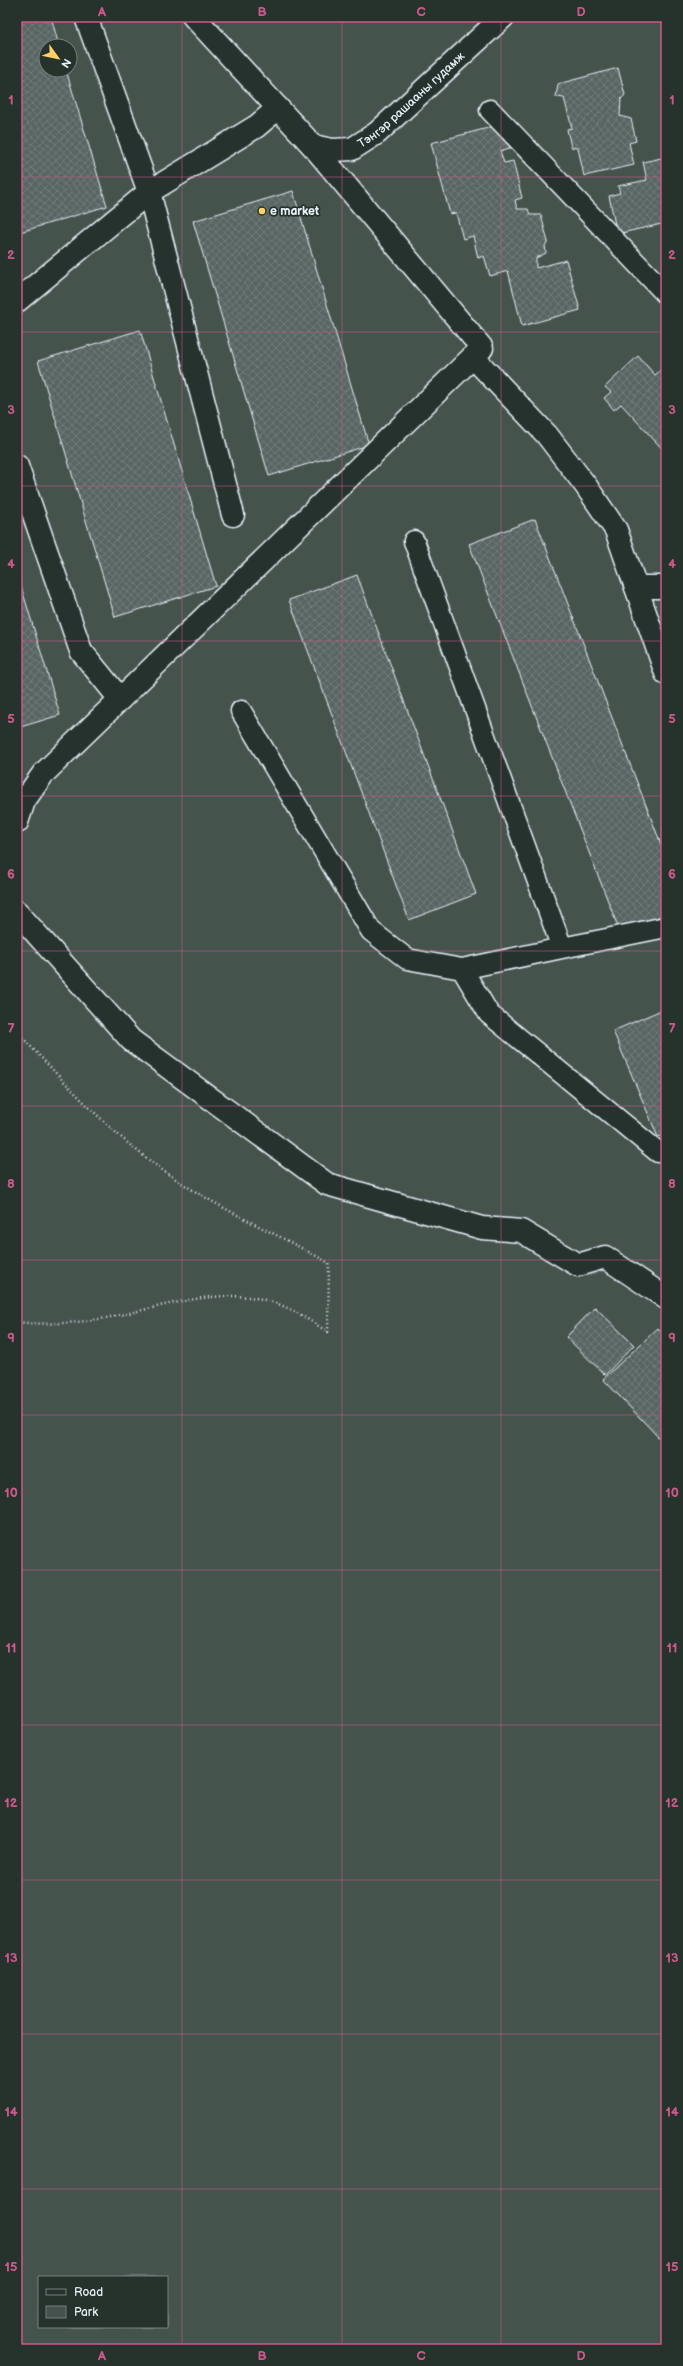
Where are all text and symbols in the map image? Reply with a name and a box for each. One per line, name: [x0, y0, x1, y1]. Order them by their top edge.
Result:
text: A: [97, 4, 106, 20]
text: B: [257, 4, 267, 20]
text: C: [416, 4, 426, 20]
text: D: [576, 4, 586, 20]
north arrow: [38, 38, 78, 78]
street label: Тэнгэр рашааны гудамж: [355, 49, 468, 151]
text: N: [58, 56, 74, 70]
text: 1: [8, 92, 14, 108]
text: 1: [669, 92, 675, 108]
place label: e market: [270, 204, 319, 219]
marker: e market: [257, 206, 267, 216]
text: 2: [7, 247, 15, 263]
text: 2: [668, 247, 676, 263]
text: 3: [7, 402, 15, 418]
text: 3: [668, 402, 676, 418]
text: 4: [7, 556, 15, 572]
text: 4: [668, 556, 676, 572]
text: 5: [7, 711, 15, 727]
text: 5: [668, 711, 676, 727]
text: 6: [7, 866, 15, 882]
text: 6: [668, 866, 676, 882]
text: 7: [7, 1021, 15, 1037]
text: 7: [668, 1021, 676, 1037]
text: 8: [7, 1176, 15, 1192]
text: 8: [668, 1176, 676, 1192]
text: 9: [7, 1330, 15, 1346]
text: 9: [668, 1330, 676, 1346]
text: 10: [4, 1485, 18, 1501]
text: 10: [665, 1485, 679, 1501]
text: 11: [6, 1640, 16, 1656]
text: 11: [667, 1640, 677, 1656]
text: 12: [4, 1795, 18, 1811]
text: 12: [665, 1795, 679, 1811]
text: 13: [4, 1950, 18, 1966]
text: 13: [665, 1950, 679, 1966]
text: 14: [4, 2104, 18, 2120]
text: 14: [665, 2104, 679, 2120]
text: 15: [5, 2259, 18, 2275]
text: 15: [666, 2259, 679, 2275]
legend: [38, 2276, 168, 2328]
text: Road: [74, 2285, 103, 2300]
text: Park: [74, 2305, 98, 2320]
text: A: [97, 2348, 106, 2364]
text: B: [257, 2348, 267, 2364]
text: C: [416, 2348, 426, 2364]
text: D: [576, 2348, 586, 2364]

